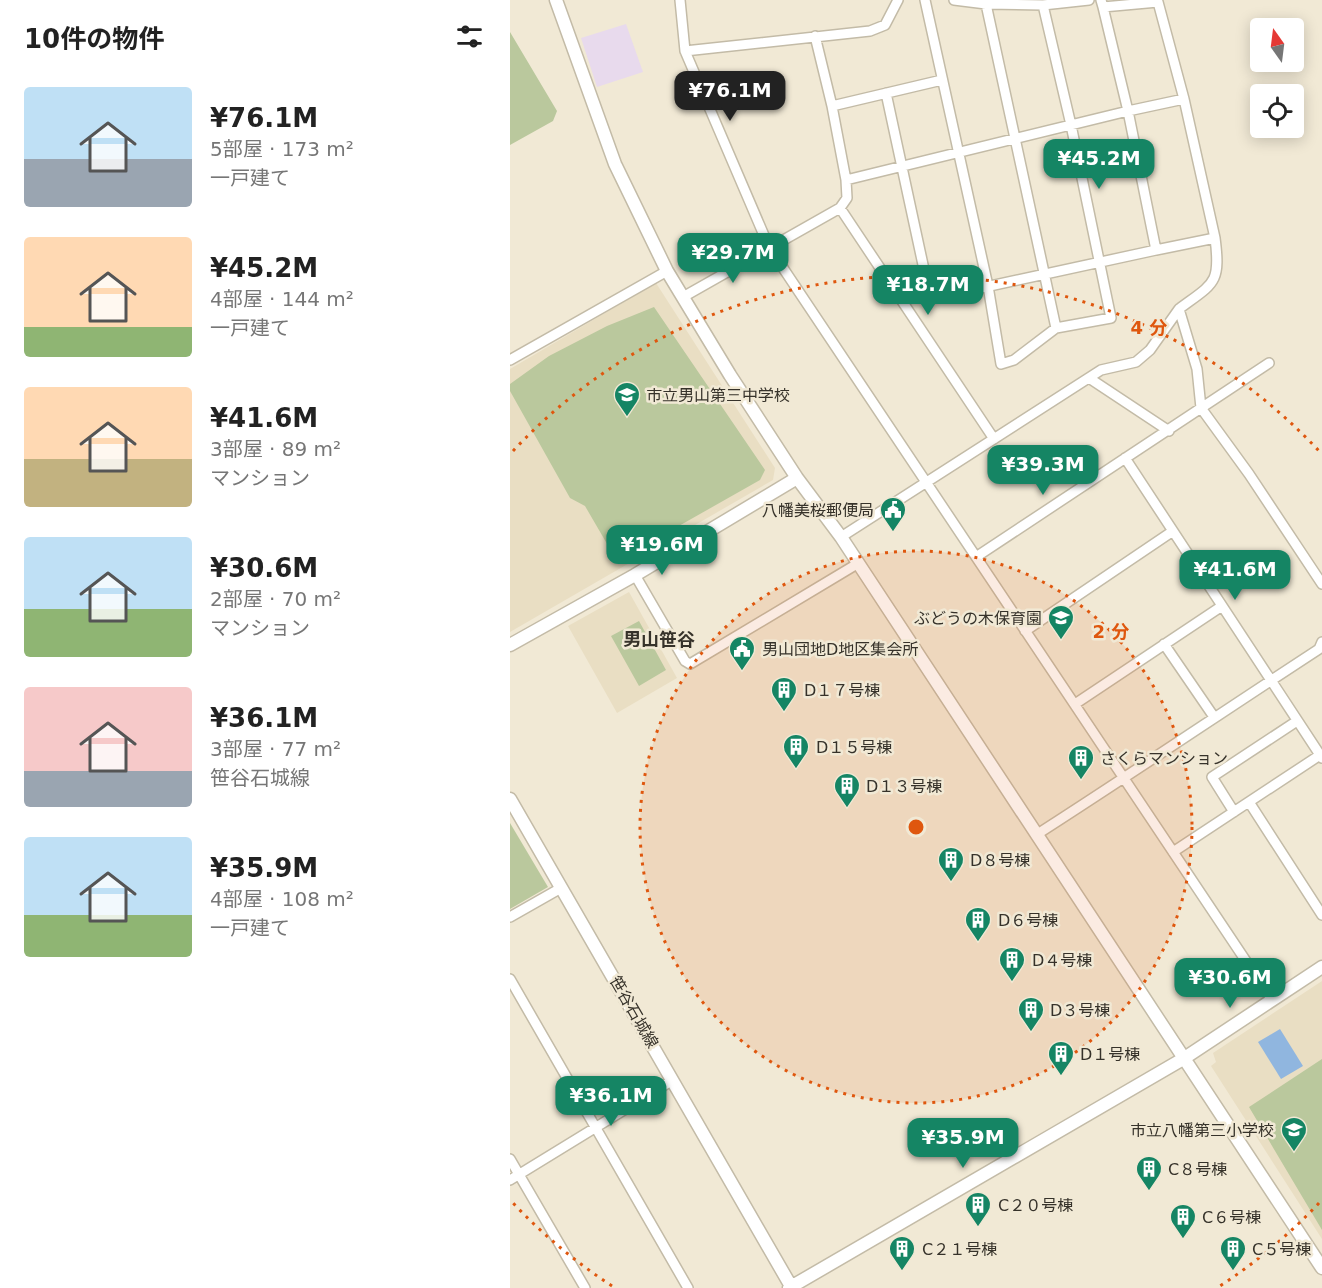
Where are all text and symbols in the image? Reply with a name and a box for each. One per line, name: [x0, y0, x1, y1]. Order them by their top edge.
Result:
north arrow: [1250, 18, 1304, 72]
map controls: [1250, 18, 1304, 138]
icon: filters: [453, 20, 486, 53]
text: 10件の物件: [24, 24, 164, 54]
pin: ¥76.1M: [681, 71, 779, 122]
text: ¥76.1M: [688, 78, 772, 102]
button: locate: [1250, 84, 1304, 138]
text: ¥76.1M: [210, 103, 318, 133]
icon: home: [72, 111, 144, 183]
text: 5部屋 · 173 m²: [210, 137, 354, 161]
pin: ¥45.2M: [1050, 139, 1148, 190]
text: ¥45.2M: [1057, 146, 1141, 170]
text: 一戸建て: [210, 166, 290, 190]
pin: ¥29.7M: [684, 233, 782, 284]
text: ¥29.7M: [691, 240, 775, 264]
text: ¥45.2M: [210, 253, 318, 283]
icon: home: [72, 261, 144, 333]
pin: ¥18.7M: [879, 265, 977, 316]
text: ¥18.7M: [886, 272, 970, 296]
text: 4部屋 · 144 m²: [210, 287, 354, 311]
text: 一戸建て: [210, 316, 290, 340]
text: 4 分: [1131, 317, 1167, 338]
school or university icon: 市立男山第三中学校: [612, 380, 642, 418]
place label: 市立男山第三中学校: [646, 386, 790, 405]
text: ¥41.6M: [210, 403, 318, 433]
icon: home: [72, 411, 144, 483]
text: 3部屋 · 89 m²: [210, 437, 341, 461]
pin: ¥39.3M: [994, 445, 1092, 496]
text: ¥39.3M: [1001, 452, 1085, 476]
text: マンション: [210, 466, 310, 490]
public building icon: 八幡美桜郵便局: [878, 495, 908, 533]
place label: 八幡美桜郵便局: [762, 501, 874, 520]
pin: ¥19.6M: [613, 525, 711, 576]
text: ¥19.6M: [620, 532, 704, 556]
pin: ¥41.6M: [1186, 550, 1284, 601]
text: ¥30.6M: [210, 553, 318, 583]
text: ¥41.6M: [1193, 557, 1277, 581]
icon: home: [72, 561, 144, 633]
text: 2部屋 · 70 m²: [210, 587, 341, 611]
school or university icon: ぶどうの木保育園: [1046, 603, 1076, 641]
place label: ぶどうの木保育園: [914, 609, 1042, 628]
text: マンション: [210, 616, 310, 640]
text: 2 分: [1093, 621, 1129, 642]
district label: 男山笹谷: [623, 629, 695, 650]
public building icon: 男山団地D地区集会所: [727, 634, 757, 672]
place label: 男山団地D地区集会所: [762, 640, 918, 659]
building icon: D１７号棟: [769, 675, 799, 713]
place label: D１７号棟: [804, 681, 880, 700]
text: ¥36.1M: [210, 703, 318, 733]
icon: home: [72, 711, 144, 783]
building icon: D１５号棟: [781, 732, 811, 770]
text: 3部屋 · 77 m²: [210, 737, 341, 761]
place label: D１５号棟: [816, 738, 892, 757]
building icon: さくらマンション: [1066, 743, 1096, 781]
place label: さくらマンション: [1100, 749, 1228, 768]
text: 笹谷石城線: [210, 766, 310, 790]
building icon: D１３号棟: [832, 771, 862, 809]
place label: D１３号棟: [866, 777, 942, 796]
centre of rings: [906, 817, 926, 837]
building icon: D８号棟: [936, 845, 966, 883]
place label: D８号棟: [970, 851, 1030, 870]
text: ¥35.9M: [210, 853, 318, 883]
icon: home: [72, 861, 144, 933]
text: 4部屋 · 108 m²: [210, 887, 354, 911]
building icon: D６号棟: [963, 905, 993, 943]
place label: D６号棟: [998, 911, 1058, 930]
text: 一戸建て: [210, 916, 290, 940]
building icon: D４号棟: [997, 945, 1027, 983]
place label: D４号棟: [1032, 951, 1092, 970]
pin: ¥30.6M: [1181, 958, 1279, 1009]
text: ¥30.6M: [1188, 965, 1272, 989]
street label: 笹谷石城線: [606, 973, 662, 1051]
building icon: D３号棟: [1016, 995, 1046, 1033]
place label: D３号棟: [1050, 1001, 1110, 1020]
building icon: D１号棟: [1046, 1039, 1076, 1077]
place label: D１号棟: [1080, 1045, 1140, 1064]
pin: ¥36.1M: [562, 1076, 660, 1127]
text: ¥36.1M: [569, 1083, 653, 1107]
school or university icon: 市立八幡第三小学校: [1279, 1115, 1309, 1153]
pin: ¥35.9M: [914, 1118, 1012, 1169]
place label: 市立八幡第三小学校: [1130, 1121, 1274, 1140]
text: ¥35.9M: [921, 1125, 1005, 1149]
building icon: C８号棟: [1134, 1154, 1164, 1192]
place label: C８号棟: [1168, 1160, 1227, 1179]
building icon: C２０号棟: [963, 1190, 993, 1228]
place label: C２０号棟: [998, 1196, 1073, 1215]
building icon: C６号棟: [1168, 1202, 1198, 1240]
place label: C６号棟: [1202, 1208, 1261, 1227]
building icon: C２１号棟: [887, 1234, 917, 1272]
building icon: C５号棟: [1218, 1234, 1248, 1272]
place label: C２１号棟: [922, 1240, 997, 1259]
place label: C５号棟: [1252, 1240, 1311, 1259]

